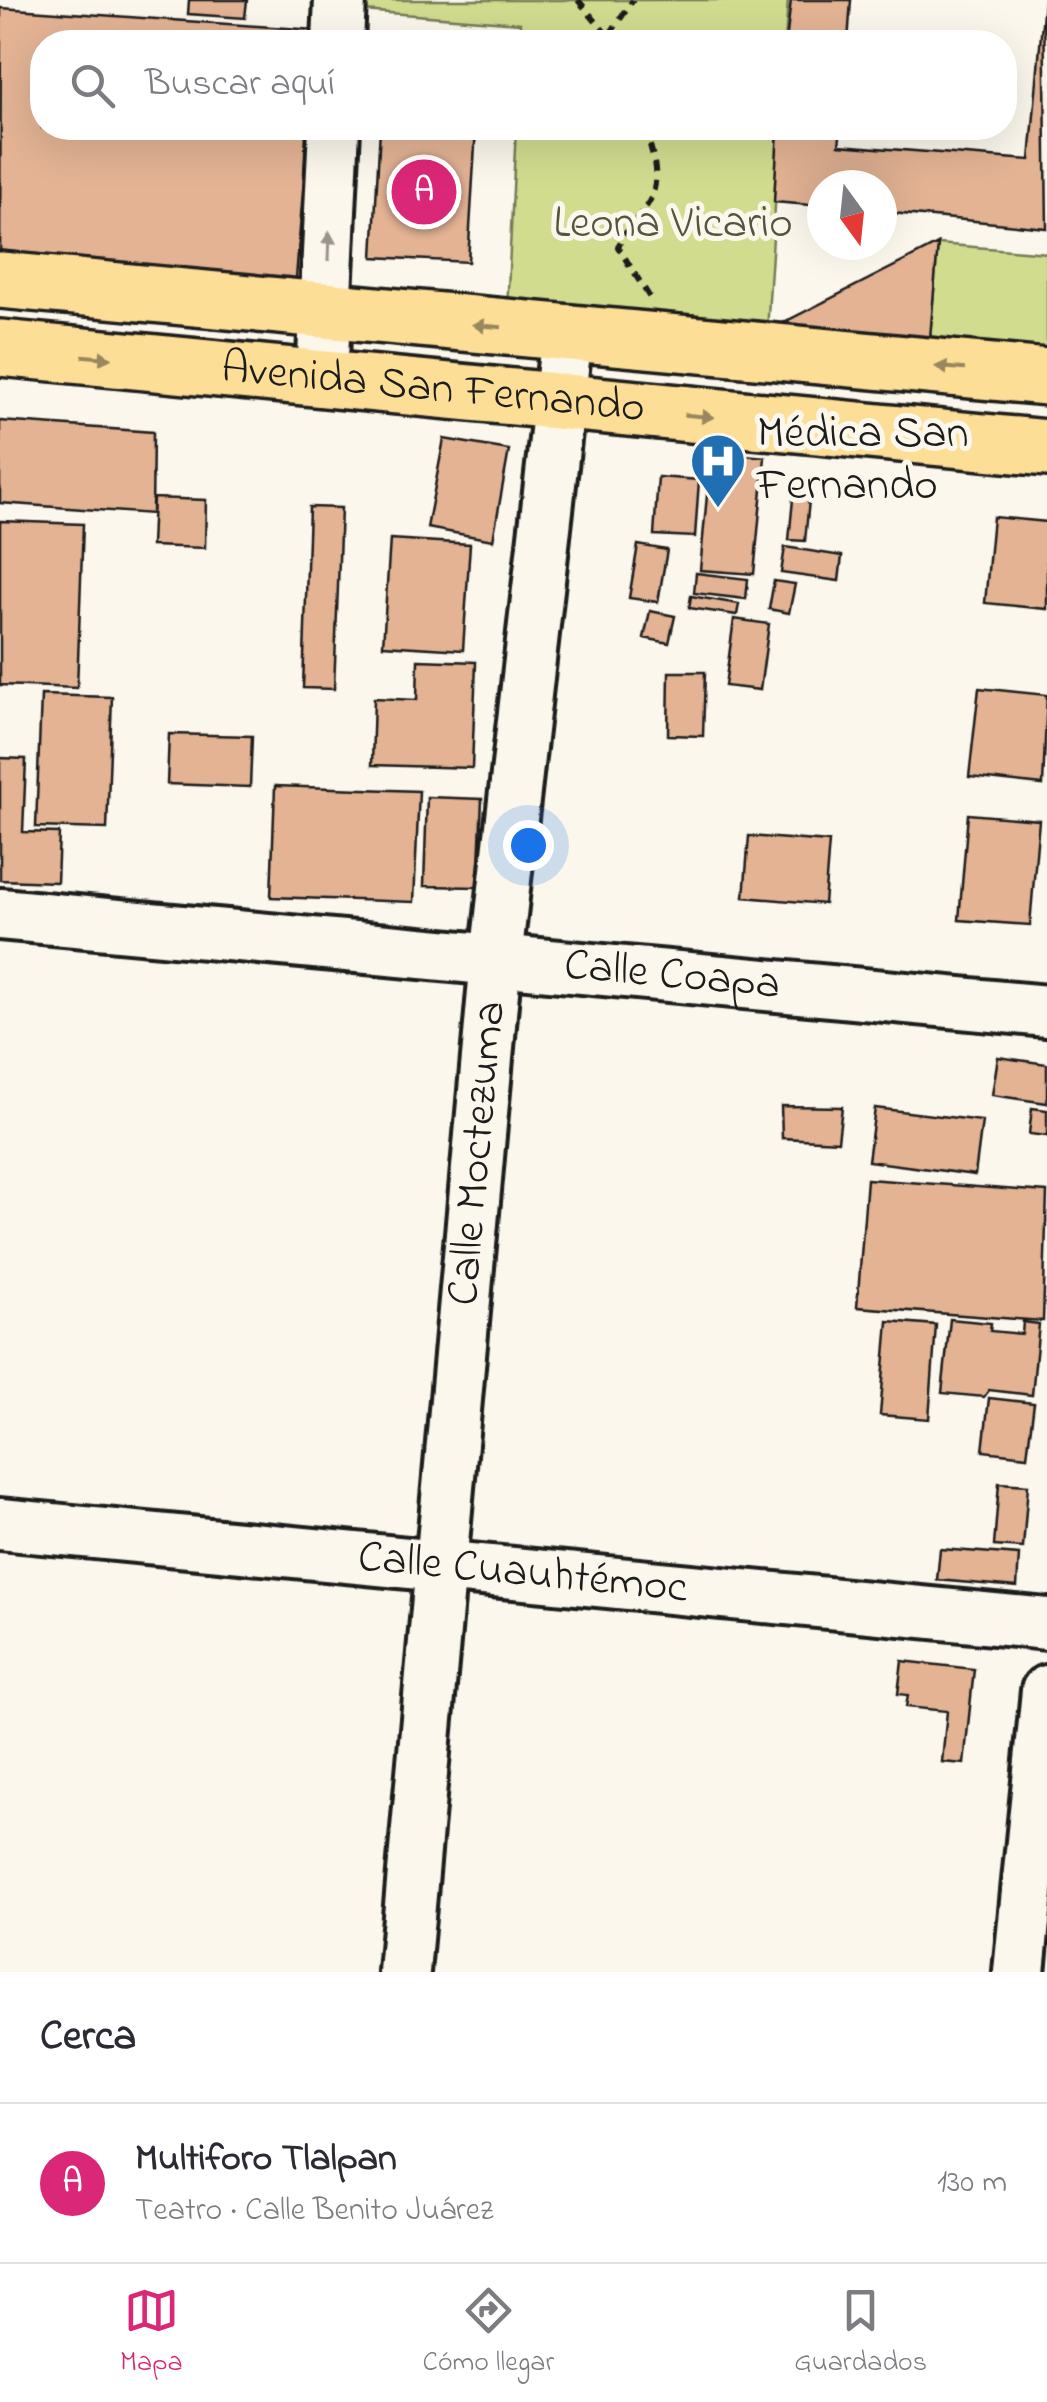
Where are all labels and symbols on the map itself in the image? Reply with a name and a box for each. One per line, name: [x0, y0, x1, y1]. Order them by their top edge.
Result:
pin: A: [392, 154, 456, 230]
north arrow: [807, 170, 897, 260]
park label: Leona Vicario: [553, 192, 793, 258]
one-way arrow: [322, 230, 338, 262]
one-way arrow: [470, 318, 502, 334]
street label: Avenida San Fernando: [218, 336, 648, 442]
one-way arrow: [82, 350, 113, 366]
one-way arrow: [933, 360, 965, 376]
place label: Médica San Fernando: [756, 402, 969, 520]
one-way arrow: [684, 408, 716, 424]
hospital icon: Médica San Fernando: [688, 431, 748, 510]
your location: [503, 820, 554, 871]
street label: Calle Coapa: [561, 933, 783, 1019]
street label: Calle Moctezuma: [432, 998, 525, 1308]
street label: Calle Cuauhtémoc: [355, 1525, 690, 1622]

